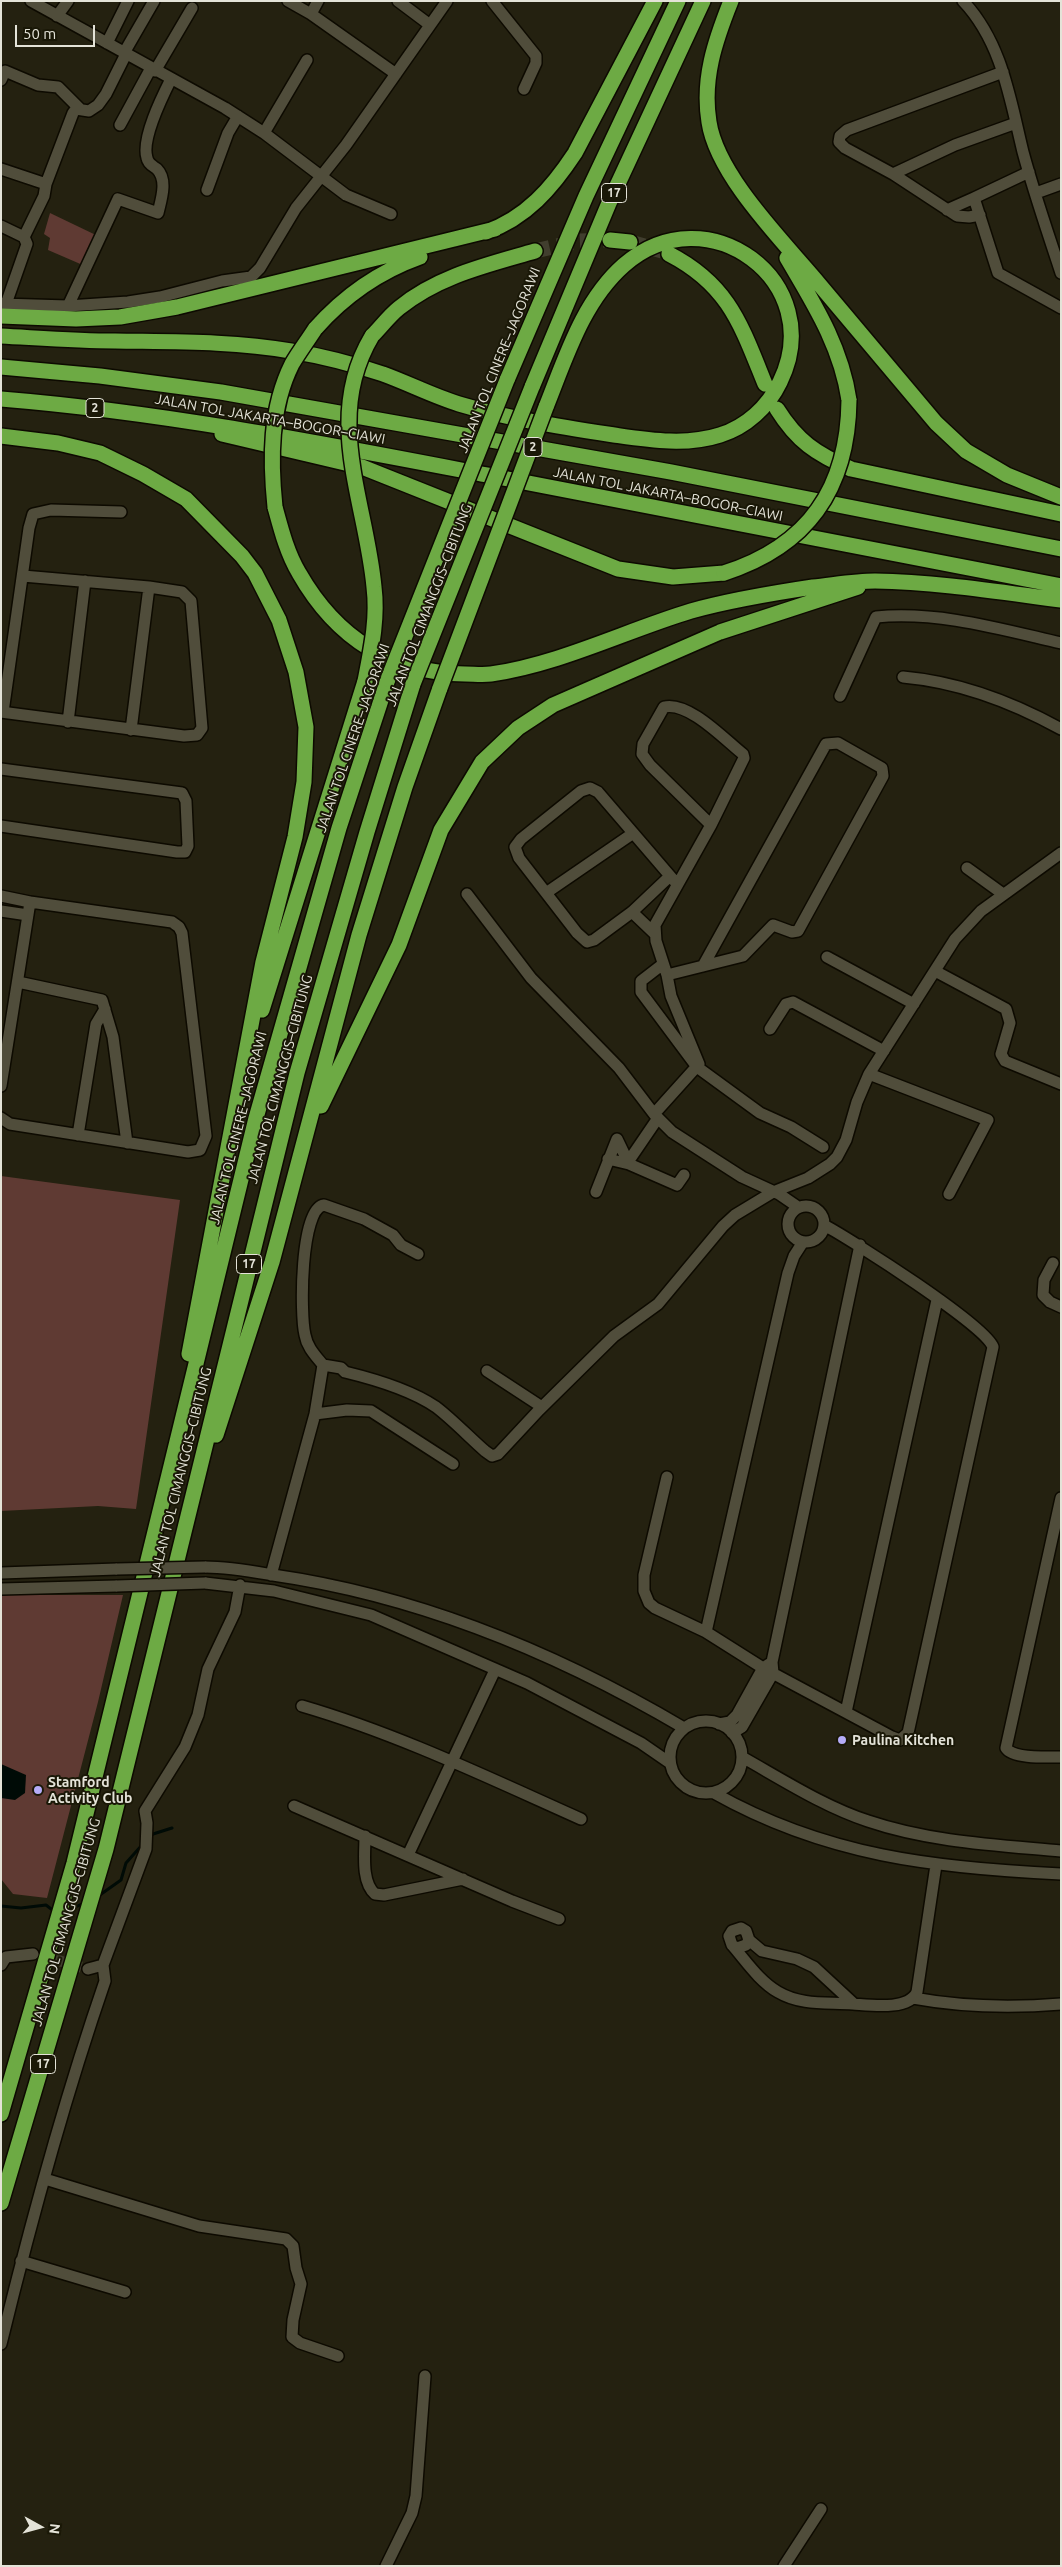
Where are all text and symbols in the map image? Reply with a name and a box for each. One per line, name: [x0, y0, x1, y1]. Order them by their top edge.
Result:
scale bar: [18, 15, 98, 47]
text: 50 m: [23, 25, 56, 42]
road number: 17: [602, 184, 626, 202]
street label: JALAN TOL CINERE–JAGORAWI: [454, 265, 544, 455]
street label: JALAN TOL JAKARTA–BOGOR–CIAWI: [154, 390, 386, 448]
road number: 2: [86, 398, 104, 418]
road number: 2: [524, 438, 542, 457]
street label: JALAN TOL JAKARTA–BOGOR–CIAWI: [552, 463, 784, 525]
street label: JALAN TOL CIMANGGIS–CIBITUNG: [383, 501, 475, 709]
street label: JALAN TOL CINERE–JAGORAWI: [313, 641, 393, 835]
street label: JALAN TOL CIMANGGIS–CIBITUNG: [244, 973, 316, 1185]
street label: JALAN TOL CINERE–JAGORAWI: [206, 1030, 270, 1226]
road number: 17: [236, 1254, 262, 1274]
street label: JALAN TOL CIMANGGIS–CIBITUNG: [147, 1365, 215, 1579]
place label: Paulina Kitchen: [852, 1732, 954, 1748]
marker: Paulina Kitchen: [836, 1734, 848, 1746]
place label: Stamford Activity Club: [48, 1774, 132, 1806]
marker: Stamford Activity Club: [32, 1784, 44, 1796]
street label: JALAN TOL CIMANGGIS–CIBITUNG: [28, 1816, 104, 2028]
road number: 17: [30, 2054, 56, 2074]
north arrow: [15, 2502, 65, 2552]
text: N: [46, 2523, 63, 2535]

